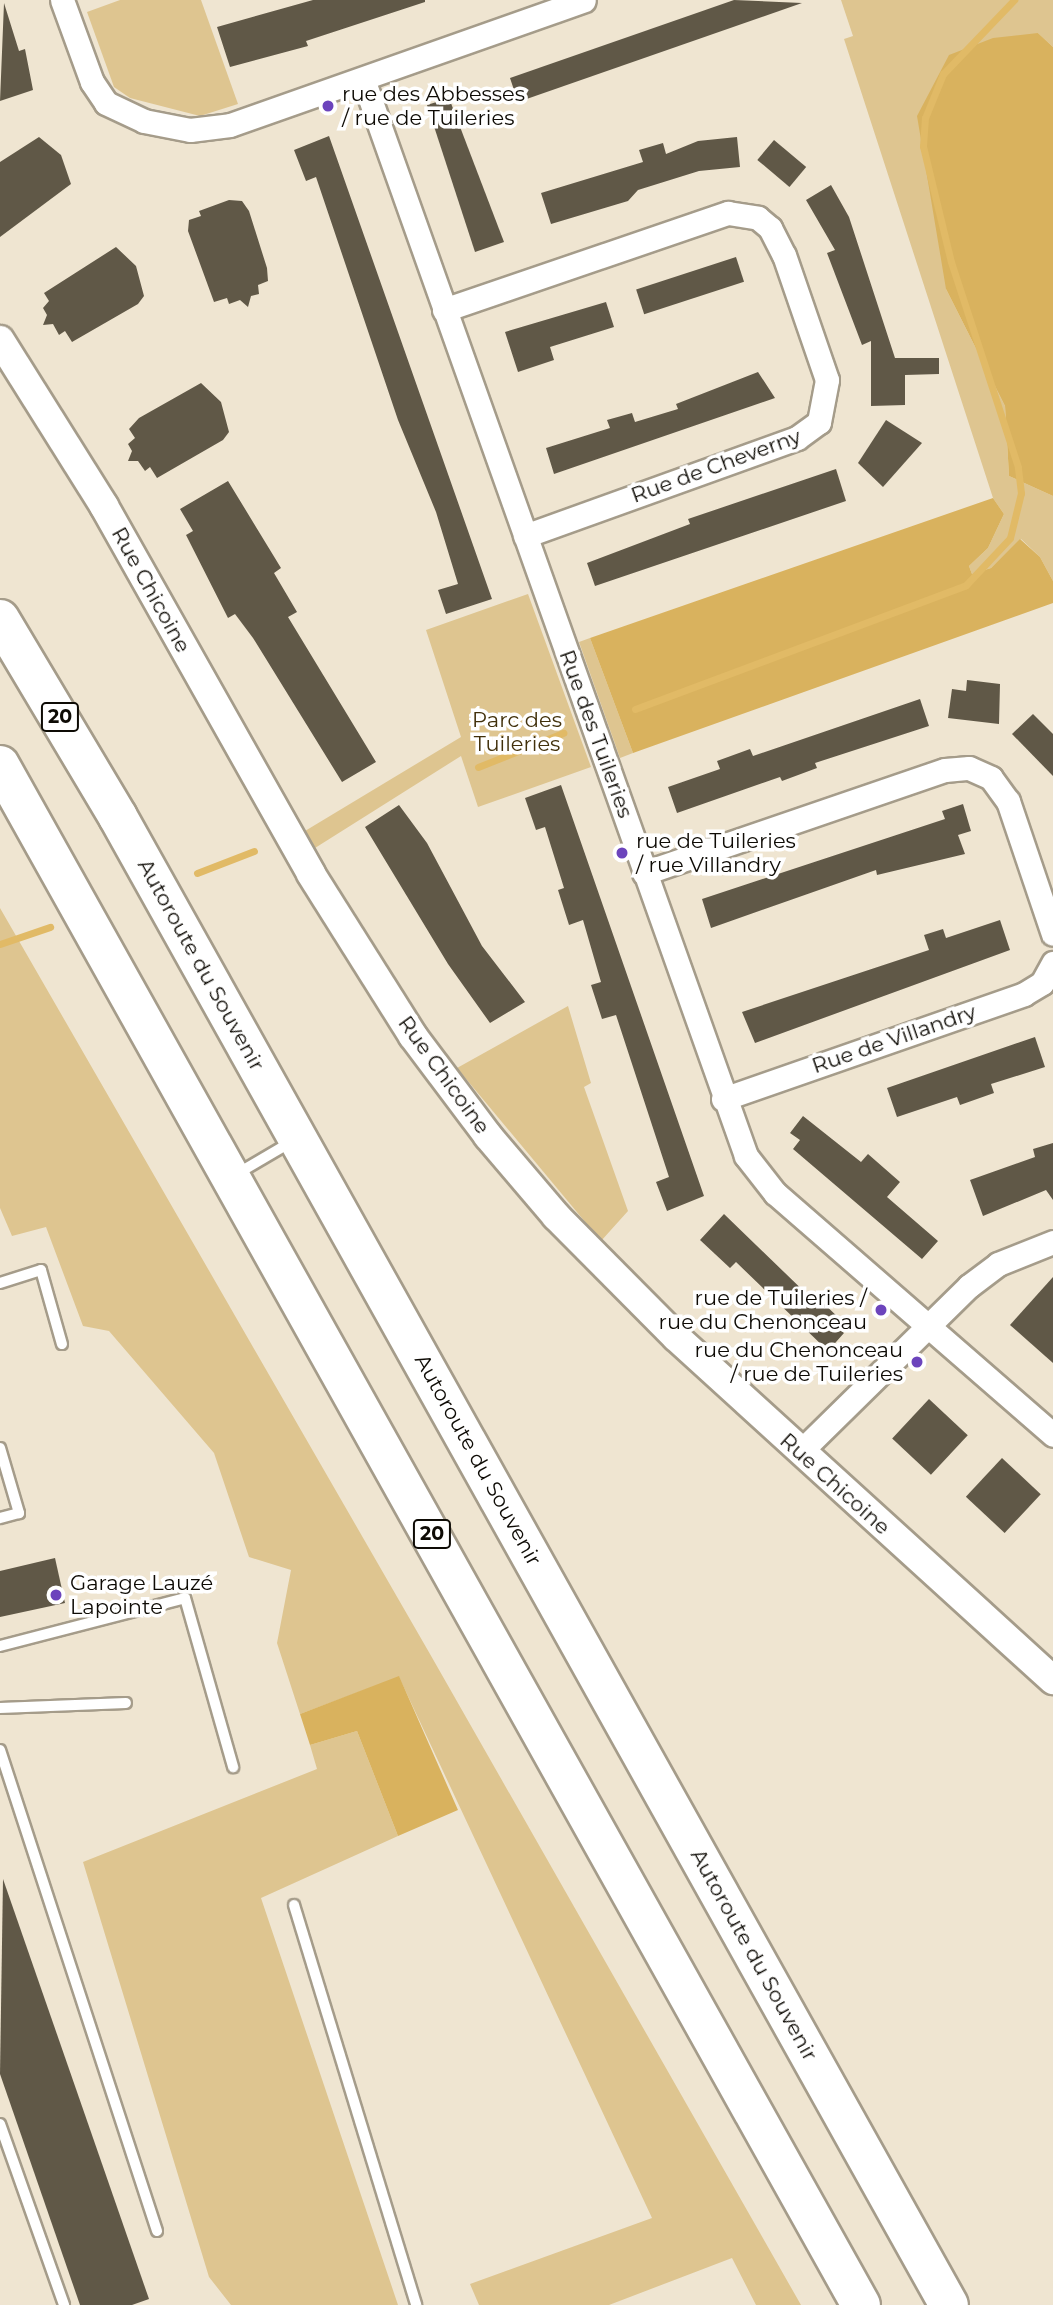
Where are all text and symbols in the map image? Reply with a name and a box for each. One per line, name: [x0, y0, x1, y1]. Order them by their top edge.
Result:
place label: rue des Abbesses / rue de Tuileries: [342, 81, 525, 131]
marker: rue des Abbesses / rue de Tuileries: [320, 98, 336, 114]
street label: Rue de Cheverny: [628, 424, 804, 508]
street label: Rue Chicoine: [106, 523, 196, 657]
street label: Rue des Tuileries: [554, 647, 638, 821]
road number: 20: [41, 702, 79, 732]
park label: Parc des Tuileries: [472, 707, 562, 757]
place label: rue de Tuileries / rue Villandry: [636, 828, 796, 878]
marker: rue de Tuileries / rue Villandry: [614, 845, 630, 861]
street label: Autoroute du Souvenir: [132, 855, 270, 1075]
street label: Rue de Villandry: [809, 999, 979, 1079]
street label: Rue Chicoine: [393, 1011, 495, 1139]
place label: rue de Tuileries / rue du Chenonceau: [659, 1285, 867, 1335]
marker: rue de Tuileries / rue du Chenonceau: [873, 1302, 889, 1318]
place label: rue du Chenonceau / rue de Tuileries: [695, 1337, 903, 1387]
street label: Autoroute du Souvenir: [409, 1350, 547, 1570]
marker: rue du Chenonceau / rue de Tuileries: [909, 1354, 925, 1370]
street label: Rue Chicoine: [775, 1428, 895, 1540]
road number: 20: [413, 1518, 451, 1550]
place label: Garage Lauzé Lapointe: [70, 1570, 213, 1620]
marker: Garage Lauzé Lapointe: [48, 1587, 64, 1603]
street label: Autoroute du Souvenir: [685, 1845, 823, 2065]

